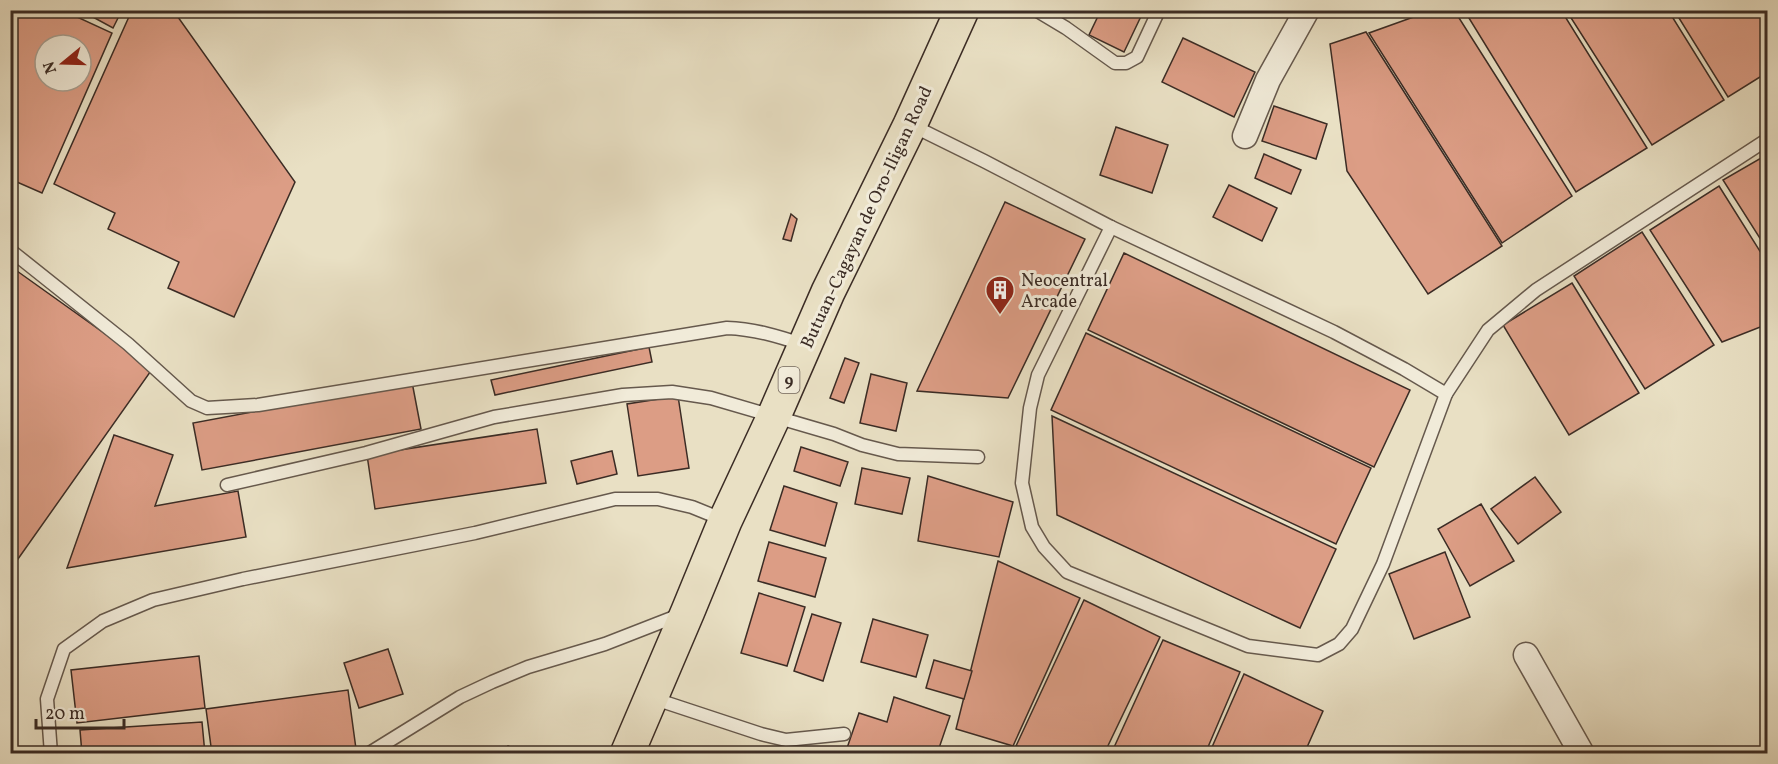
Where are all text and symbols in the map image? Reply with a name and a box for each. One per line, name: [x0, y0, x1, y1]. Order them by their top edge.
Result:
north arrow: [33, 33, 93, 93]
text: N: [38, 58, 63, 76]
street label: Butuan-Cagayan de Oro-Iligan Road: [795, 82, 939, 353]
place label: Neocentral Arcade: [1021, 269, 1108, 315]
building icon: Neocentral Arcade: [984, 274, 1016, 316]
road number: 9: [778, 367, 800, 393]
scale bar: [36, 692, 124, 730]
text: 20 m: [45, 702, 85, 727]

